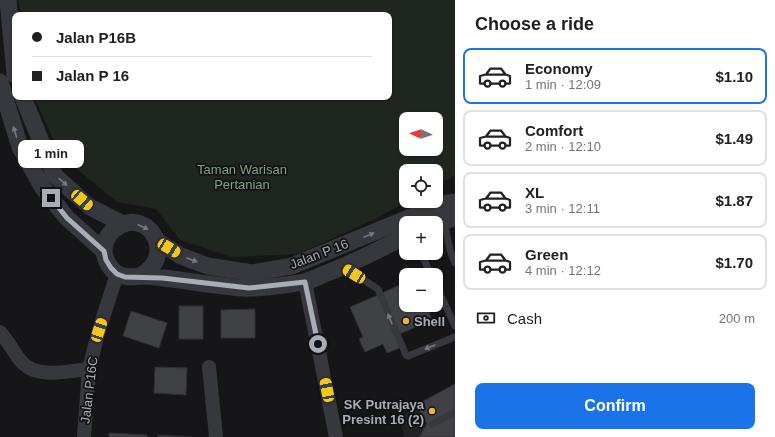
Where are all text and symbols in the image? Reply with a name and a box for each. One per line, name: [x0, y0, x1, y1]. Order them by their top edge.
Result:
text: Choose a ride: [475, 14, 594, 34]
text: Jalan P16B: [56, 29, 136, 46]
icon: car: [477, 58, 513, 94]
text: Economy: [525, 60, 593, 77]
text: Jalan P 16: [56, 67, 129, 84]
text: $1.10: [715, 68, 753, 85]
text: 1 min · 12:09: [525, 77, 601, 92]
north arrow: [399, 112, 443, 156]
map controls: [399, 112, 443, 312]
icon: car: [477, 120, 513, 156]
text: Comfort: [525, 122, 583, 139]
one-way arrow: [12, 126, 18, 138]
text: $1.49: [715, 130, 753, 147]
text: 2 min · 12:10: [525, 139, 601, 154]
callout: 1 min: [18, 140, 84, 168]
text: 1 min: [34, 146, 68, 161]
park label: Taman Warisan Pertanian: [197, 162, 287, 192]
button: locate: [399, 164, 443, 208]
one-way arrow: [57, 178, 68, 187]
icon: car: [477, 182, 513, 218]
text: XL: [525, 184, 544, 201]
car: [69, 188, 95, 212]
route end: [42, 189, 60, 207]
text: $1.87: [715, 192, 753, 209]
text: 3 min · 12:11: [525, 201, 600, 216]
button: +: [399, 216, 443, 260]
one-way arrow: [137, 224, 149, 230]
one-way arrow: [364, 231, 376, 237]
street label: Jalan P 16: [288, 236, 350, 272]
car: [156, 237, 182, 259]
icon: car: [477, 244, 513, 280]
text: Green: [525, 246, 568, 263]
text: $1.70: [715, 254, 753, 271]
one-way arrow: [186, 257, 198, 263]
car: [341, 263, 367, 285]
text: 4 min · 12:12: [525, 263, 601, 278]
button: −: [399, 268, 443, 312]
icon: cash: [475, 307, 497, 329]
text: Cash: [507, 310, 542, 327]
text: 200 m: [719, 311, 755, 326]
one-way arrow: [387, 313, 394, 325]
place label: Shell: [414, 314, 445, 329]
marker: Shell: [401, 316, 411, 326]
car: [90, 317, 108, 343]
route start: [309, 335, 327, 353]
one-way arrow: [425, 344, 436, 350]
street label: Jalan P16C: [77, 356, 101, 424]
car: [319, 377, 335, 403]
button: Confirm: [475, 383, 755, 429]
place label: SK Putrajaya Presint 16 (2): [342, 397, 425, 427]
marker: SK Putrajaya Presint 16 (2): [427, 406, 437, 416]

